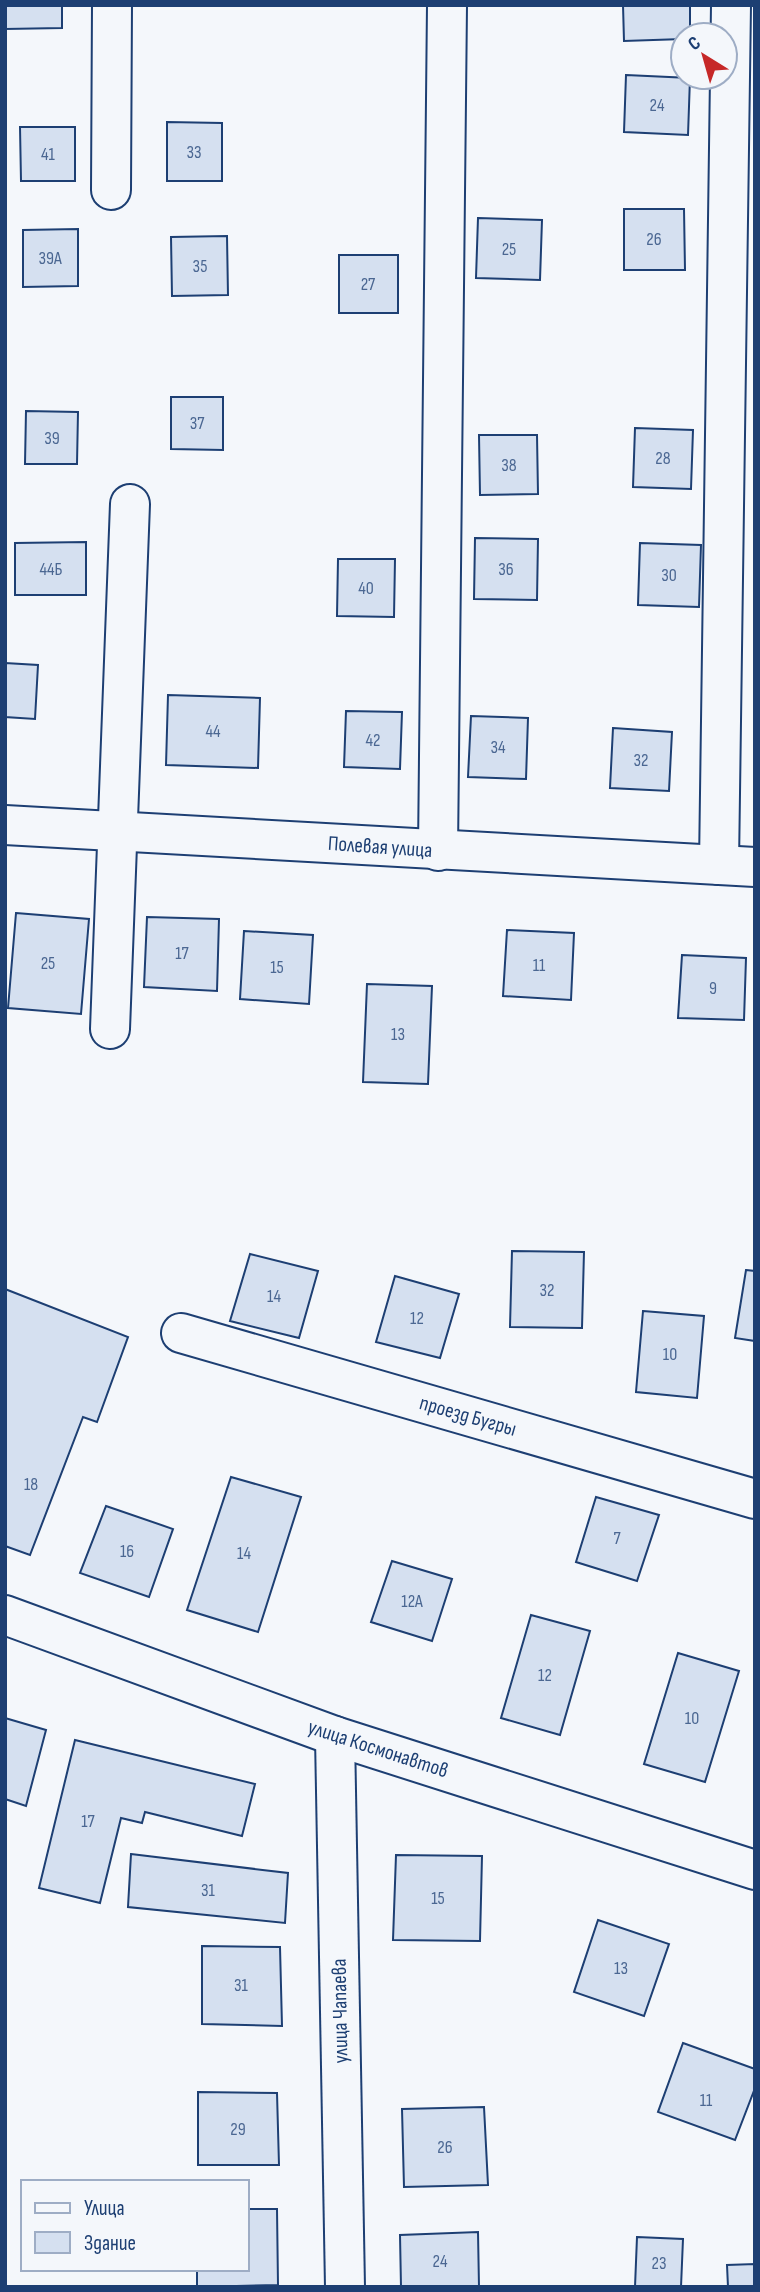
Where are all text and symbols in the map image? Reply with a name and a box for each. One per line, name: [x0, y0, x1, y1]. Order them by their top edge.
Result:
north arrow: [669, 21, 739, 91]
text: С: [684, 31, 706, 56]
house number: 24: [650, 95, 665, 116]
house number: 33: [186, 142, 202, 163]
house number: 41: [41, 144, 56, 165]
house number: 26: [646, 229, 662, 250]
house number: 25: [502, 239, 516, 260]
house number: 39А: [38, 248, 62, 269]
house number: 35: [193, 256, 207, 277]
house number: 27: [361, 274, 376, 295]
house number: 37: [190, 413, 205, 434]
house number: 39: [44, 428, 60, 449]
house number: 28: [655, 448, 671, 469]
house number: 38: [501, 455, 517, 476]
house number: 44Б: [39, 559, 63, 580]
house number: 36: [498, 559, 514, 580]
house number: 30: [661, 565, 677, 586]
house number: 40: [358, 578, 374, 599]
house number: 44: [205, 721, 221, 742]
house number: 42: [365, 730, 381, 751]
house number: 34: [490, 737, 506, 758]
house number: 32: [634, 750, 648, 771]
street label: Полевая улица: [327, 831, 433, 863]
house number: 17: [175, 943, 190, 964]
house number: 25: [41, 953, 55, 974]
house number: 11: [533, 955, 546, 976]
house number: 15: [270, 957, 284, 978]
house number: 9: [709, 978, 717, 999]
house number: 13: [391, 1024, 405, 1045]
house number: 32: [540, 1280, 554, 1301]
house number: 14: [267, 1286, 281, 1307]
house number: 12: [410, 1308, 424, 1329]
house number: 10: [663, 1344, 677, 1365]
street label: проезд Бугры: [417, 1390, 519, 1442]
house number: 18: [24, 1474, 38, 1495]
house number: 7: [613, 1528, 621, 1549]
house number: 16: [120, 1541, 134, 1562]
house number: 14: [237, 1543, 251, 1564]
house number: 12А: [401, 1591, 423, 1612]
house number: 12: [538, 1665, 552, 1686]
house number: 10: [685, 1708, 699, 1729]
street label: улица Космонавтов: [305, 1715, 451, 1783]
house number: 17: [81, 1811, 96, 1832]
house number: 31: [201, 1880, 216, 1901]
house number: 15: [431, 1888, 445, 1909]
street label: улица Чапаева: [327, 1958, 353, 2064]
house number: 13: [614, 1958, 628, 1979]
house number: 31: [234, 1975, 249, 1996]
house number: 11: [700, 2090, 713, 2111]
house number: 29: [230, 2119, 246, 2140]
house number: 26: [437, 2137, 453, 2158]
legend: [21, 2180, 248, 2271]
text: Улица: [84, 2196, 125, 2221]
text: Здание: [84, 2231, 136, 2256]
house number: 24: [433, 2251, 448, 2272]
house number: 23: [652, 2253, 667, 2274]

